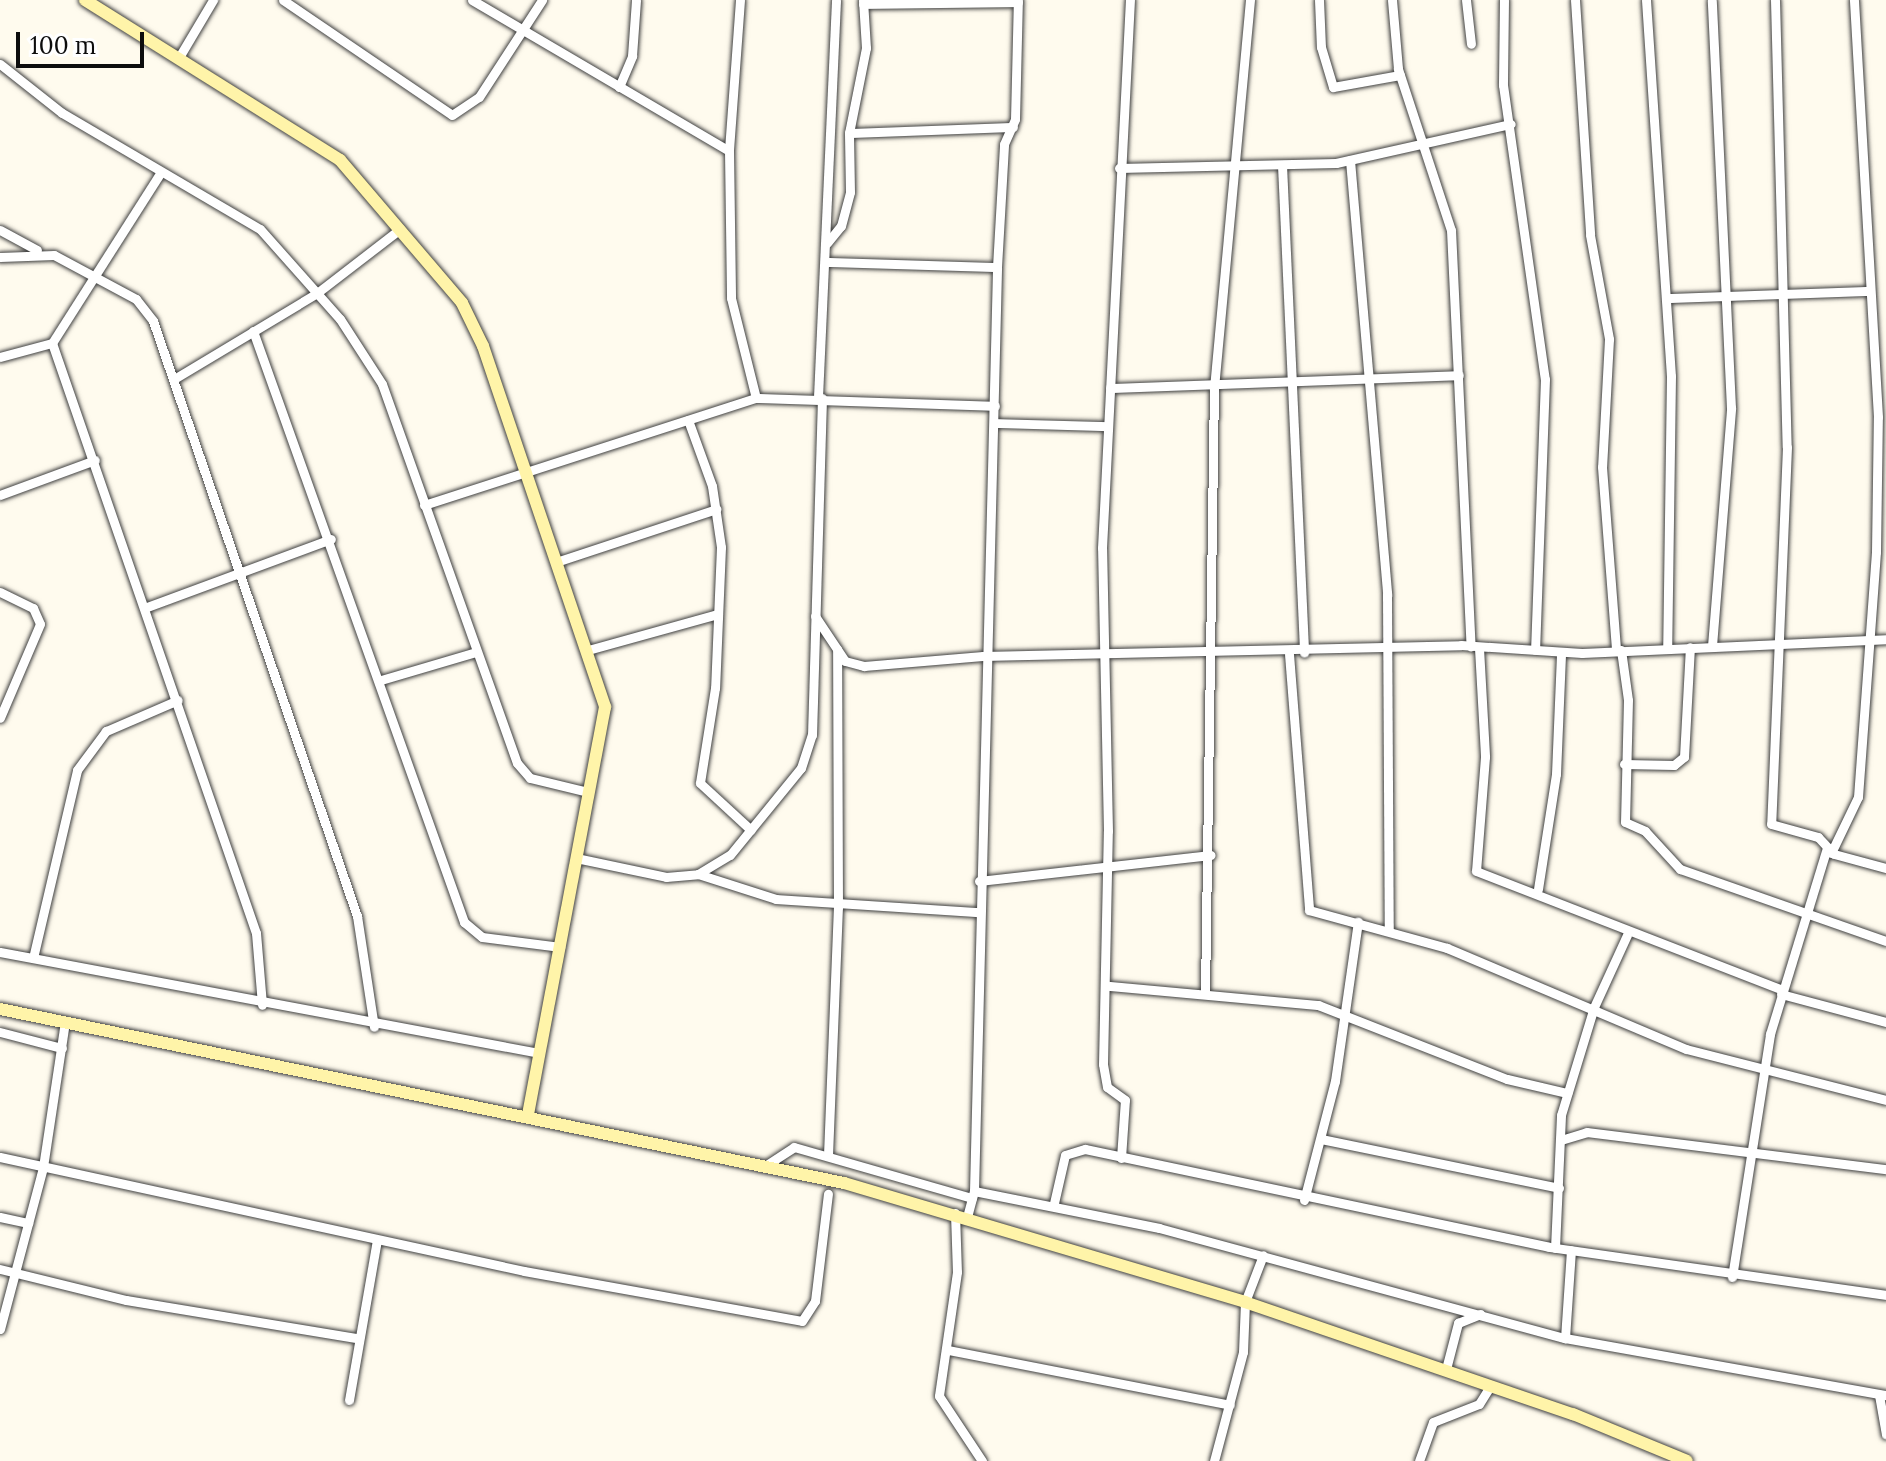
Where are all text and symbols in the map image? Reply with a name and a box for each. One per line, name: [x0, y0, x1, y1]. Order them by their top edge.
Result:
scale bar: [20, 16, 148, 66]
text: 100 m: [30, 30, 96, 61]

